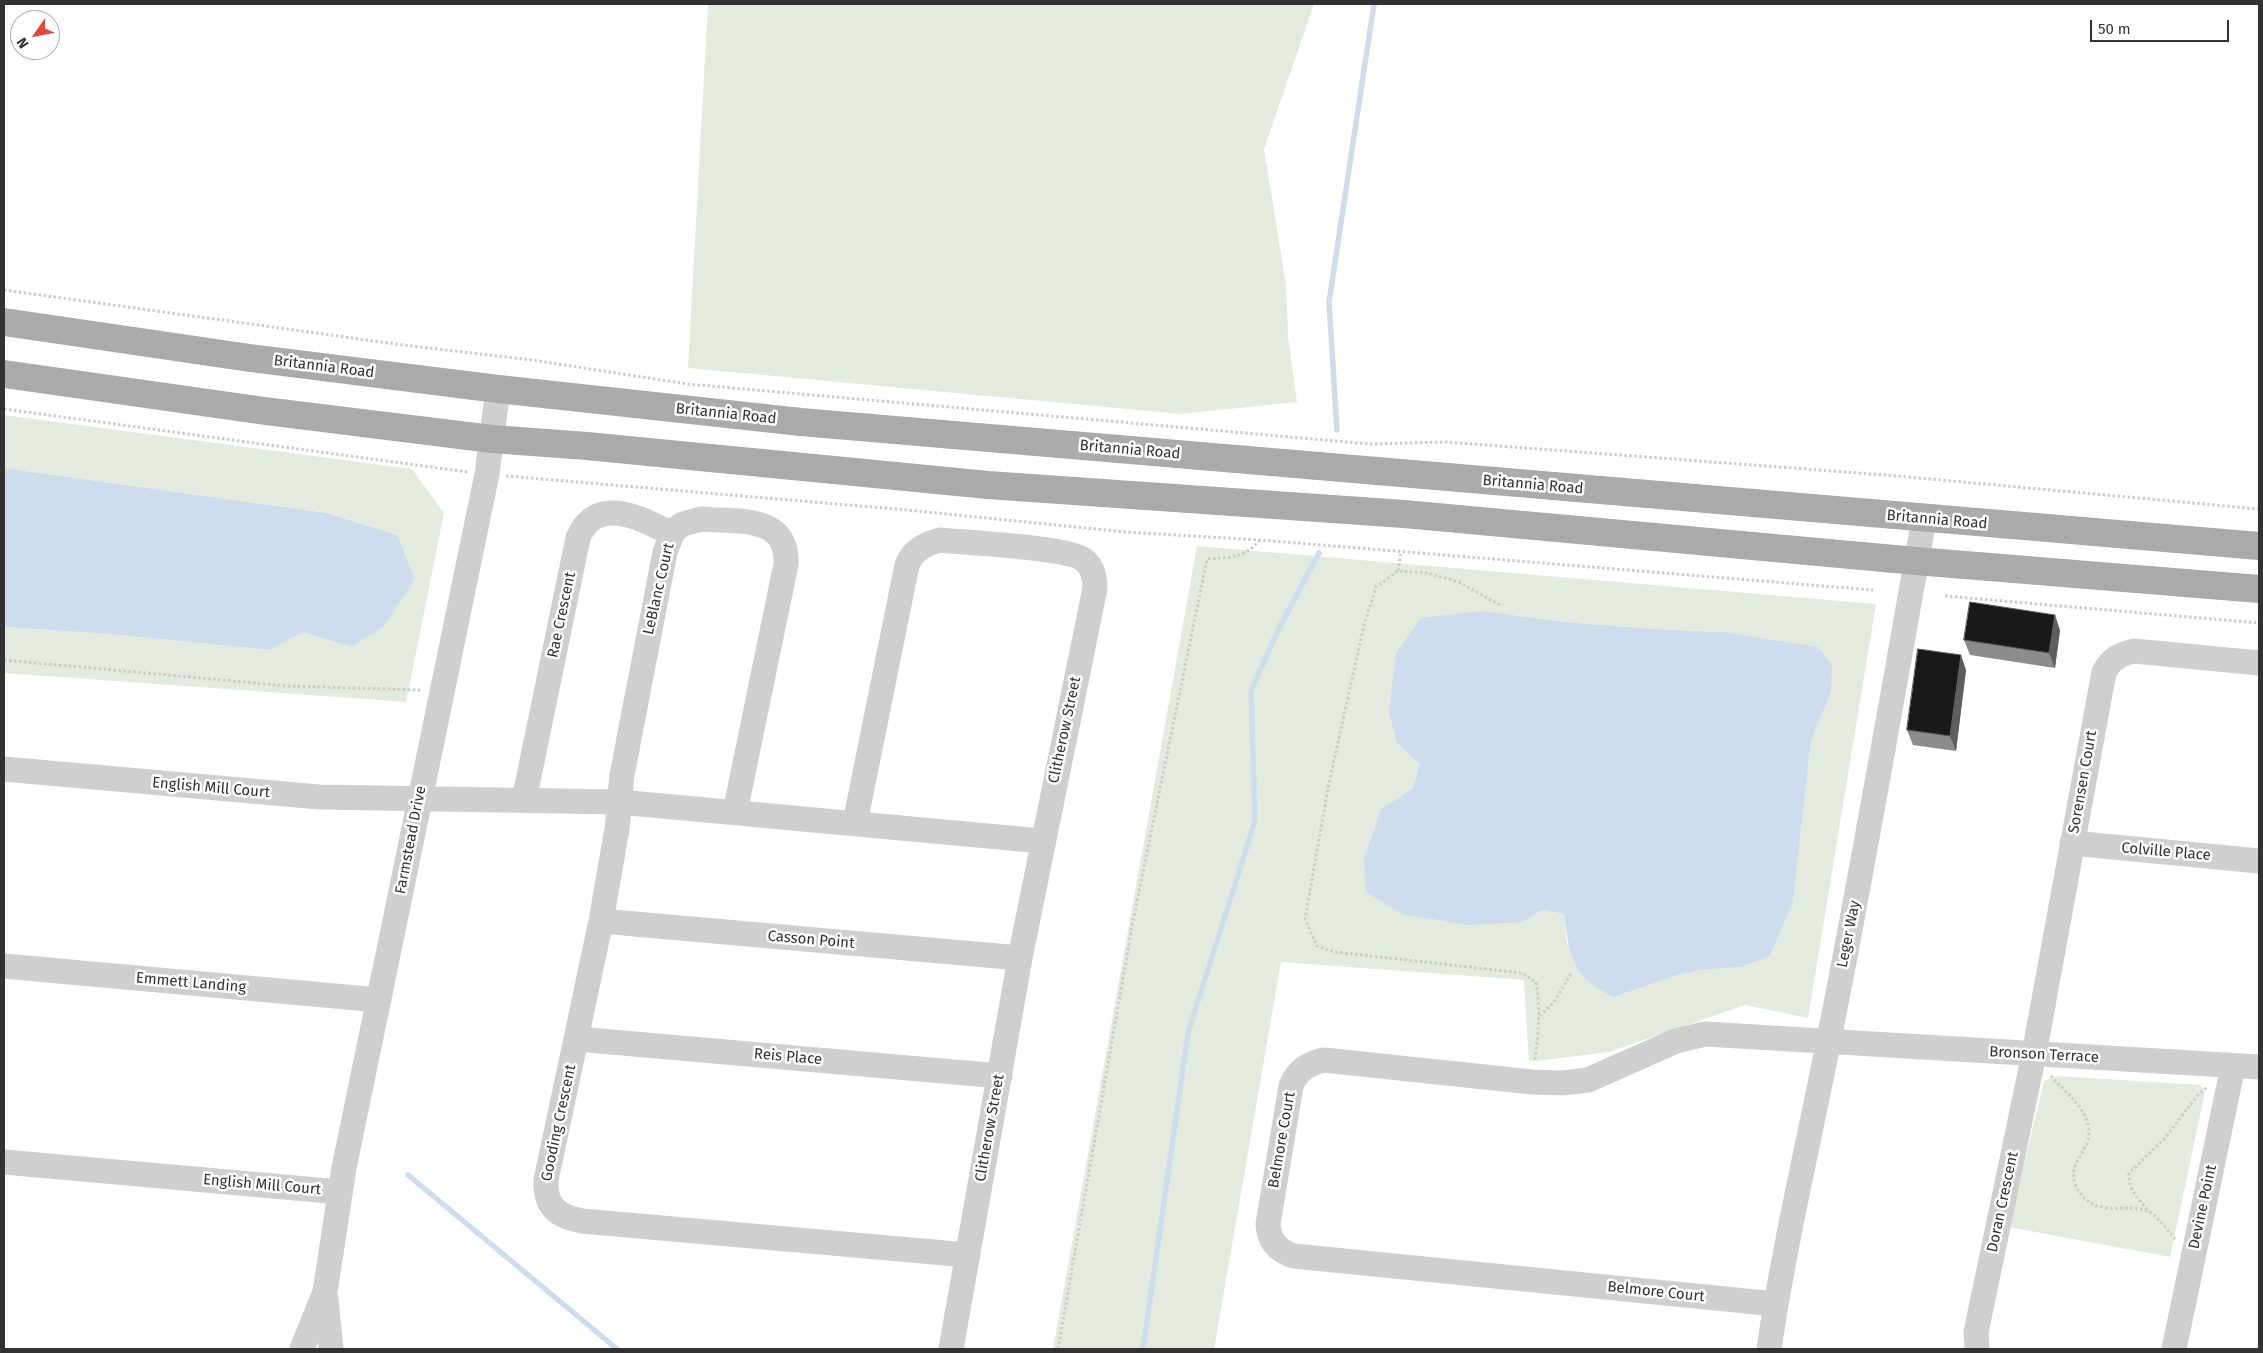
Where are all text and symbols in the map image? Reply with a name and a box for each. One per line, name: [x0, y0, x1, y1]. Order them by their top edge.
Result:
north arrow: [10, 10, 60, 60]
scale bar: [2093, 10, 2232, 42]
text: 50 m: [2098, 20, 2131, 38]
text: N: [13, 34, 33, 51]
street label: Britannia Road: [273, 352, 375, 382]
street label: Britannia Road: [675, 400, 777, 428]
street label: Britannia Road: [1079, 437, 1181, 463]
street label: Britannia Road: [1482, 472, 1584, 498]
street label: Britannia Road: [1886, 507, 1988, 533]
street label: LeBlanc Court: [640, 541, 678, 637]
street label: Rae Crescent: [544, 570, 580, 660]
street label: Clitherow Street: [1045, 675, 1085, 785]
street label: Sorensen Court: [2065, 729, 2101, 835]
street label: English Mill Court: [151, 774, 271, 802]
street label: Farmstead Drive: [392, 784, 430, 896]
street label: Colville Place: [2121, 839, 2211, 865]
street label: Leger Way: [1834, 899, 1864, 969]
street label: Casson Point: [767, 927, 855, 953]
street label: Emmett Landing: [135, 969, 247, 997]
street label: Bronson Terrace: [1989, 1043, 2099, 1067]
street label: Reis Place: [753, 1045, 823, 1069]
street label: Gooding Crescent: [538, 1063, 580, 1183]
street label: Clitherow Street: [972, 1073, 1008, 1183]
street label: Belmore Court: [1265, 1090, 1299, 1190]
street label: Doran Crescent: [1984, 1150, 2022, 1254]
street label: Devine Point: [2185, 1163, 2221, 1251]
street label: English Mill Court: [202, 1171, 322, 1199]
street label: Belmore Court: [1607, 1278, 1705, 1306]

